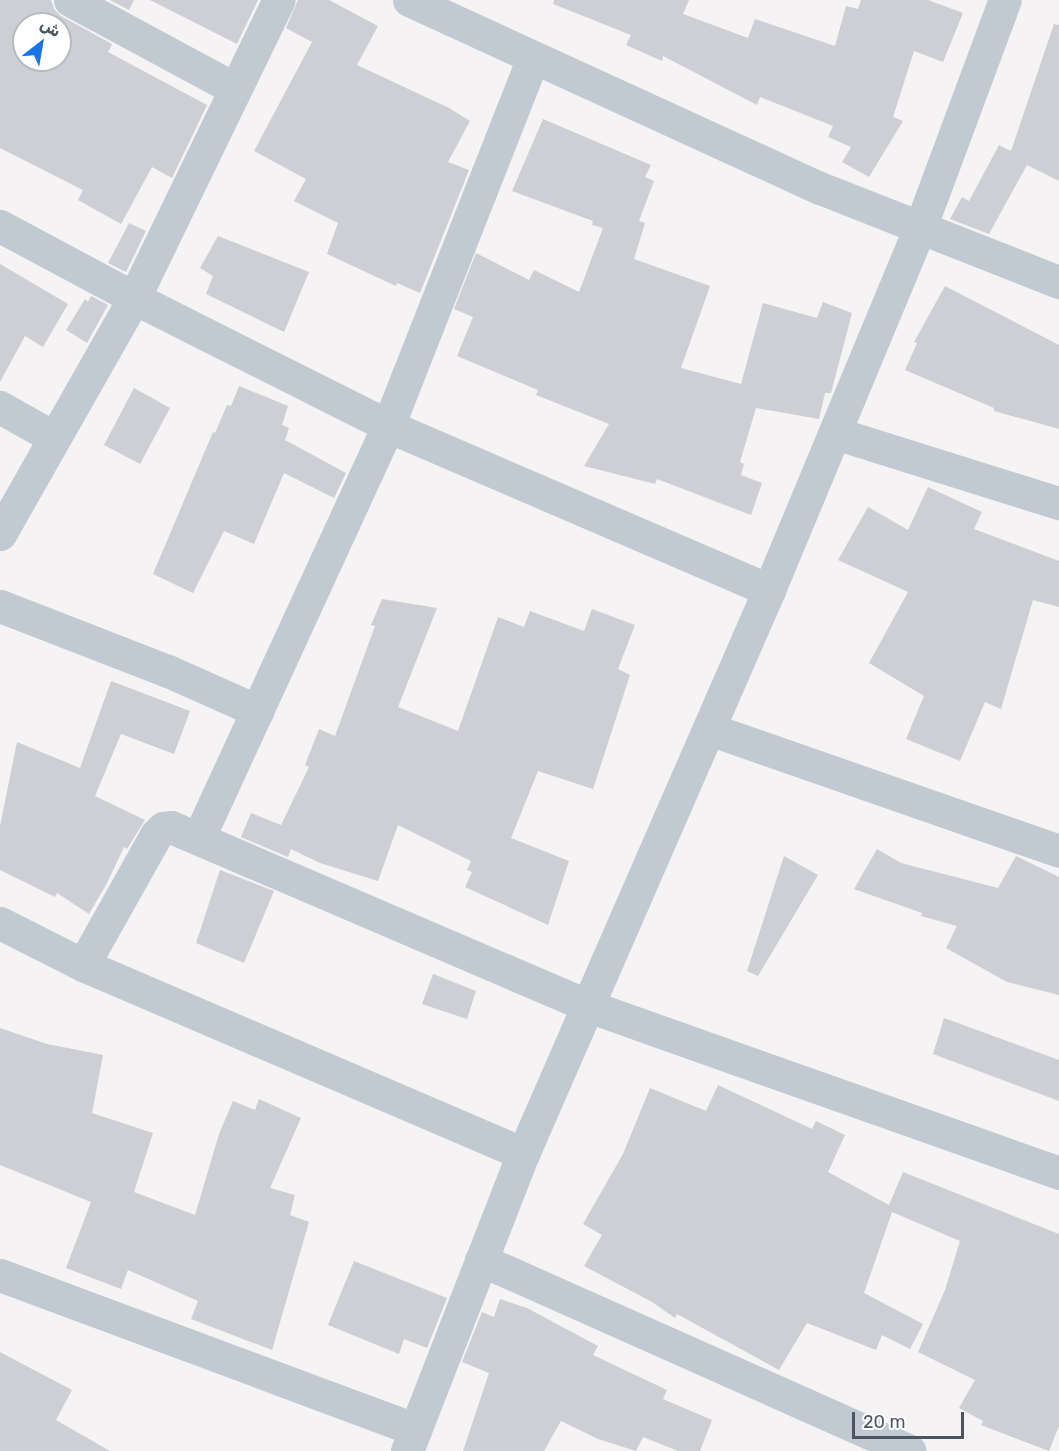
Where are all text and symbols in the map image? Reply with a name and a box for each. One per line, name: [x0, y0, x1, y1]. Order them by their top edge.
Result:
north arrow: [12, 12, 72, 72]
text: ش: [37, 14, 64, 41]
scale bar: [855, 1400, 968, 1438]
text: 20 m: [863, 1411, 905, 1433]

